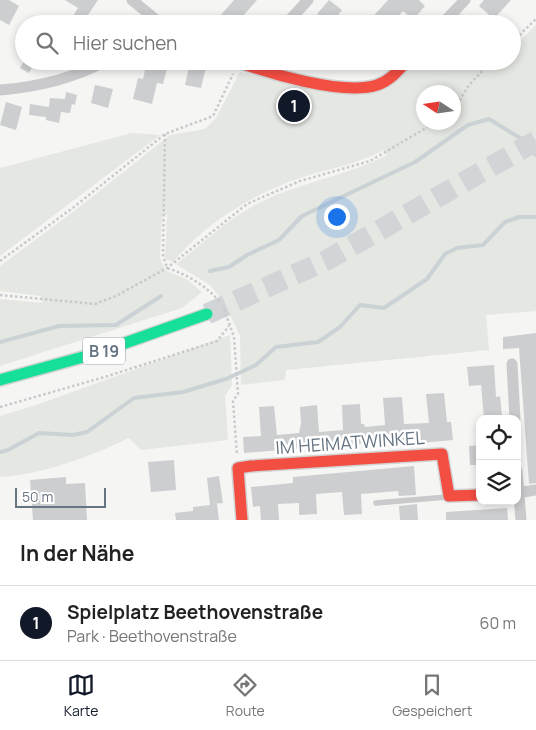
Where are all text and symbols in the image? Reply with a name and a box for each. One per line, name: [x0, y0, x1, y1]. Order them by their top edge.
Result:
search box: [15, 15, 521, 70]
icon: search: [33, 29, 61, 57]
text: Hier suchen: [73, 30, 177, 56]
north arrow: [416, 85, 461, 130]
pin: 1: [278, 87, 310, 125]
your location: [324, 204, 350, 230]
road number: B 19: [83, 338, 125, 364]
map controls: [476, 415, 521, 505]
button: locate: [476, 415, 521, 460]
street label: IM HEIMATWINKEL: [275, 425, 425, 459]
button: layers: [476, 460, 521, 505]
scale bar: [15, 485, 106, 508]
text: 50 m: [22, 487, 53, 506]
text: In der Nähe: [20, 539, 134, 567]
text: Spielplatz Beethovenstraße: [67, 599, 323, 625]
text: 1: [32, 612, 40, 634]
text: 60 m: [480, 612, 516, 634]
text: Park · Beethovenstraße: [67, 625, 237, 647]
tab: Karte: [64, 671, 98, 720]
tab: Route: [226, 671, 265, 720]
tab: Gespeichert: [392, 671, 472, 720]

